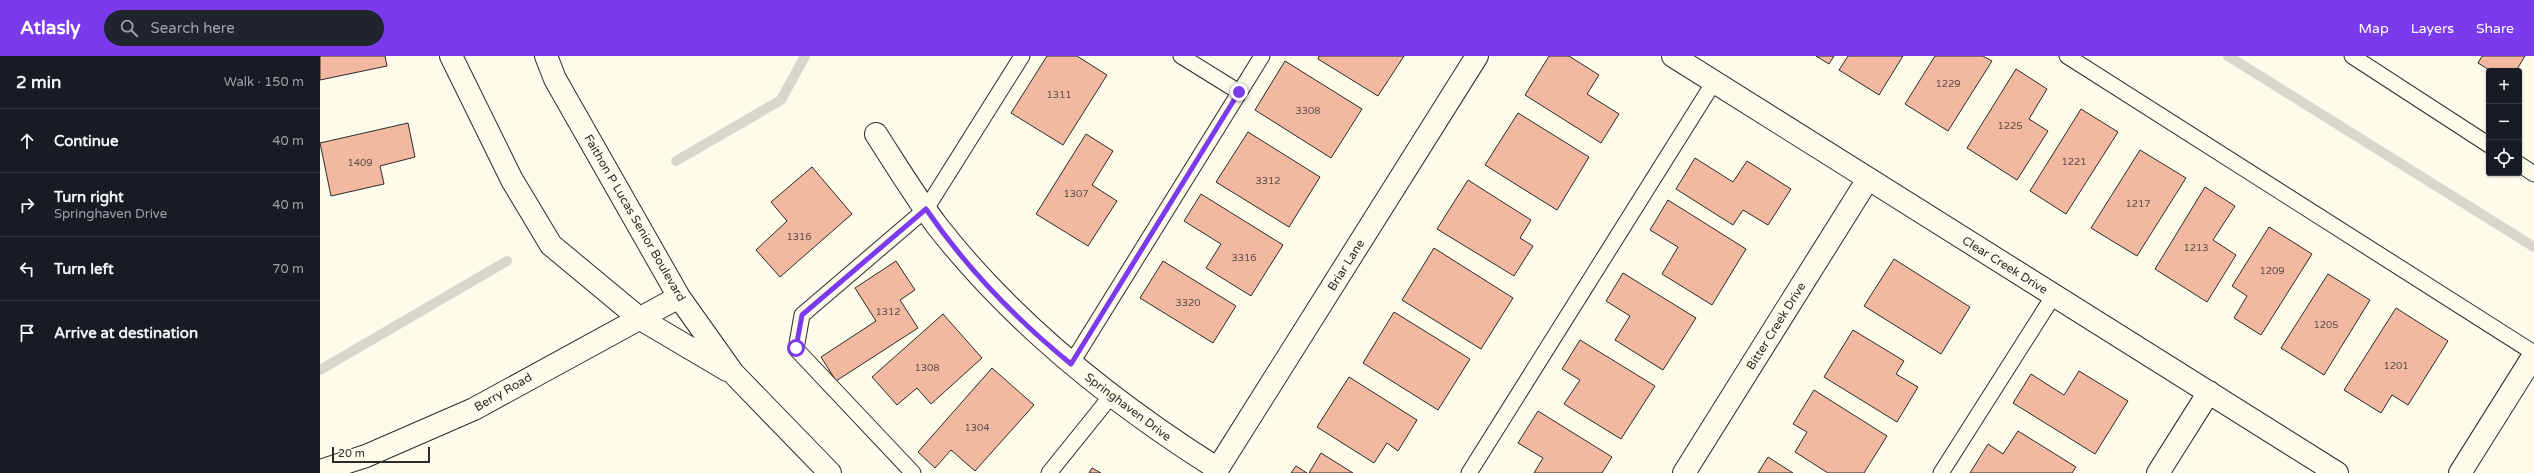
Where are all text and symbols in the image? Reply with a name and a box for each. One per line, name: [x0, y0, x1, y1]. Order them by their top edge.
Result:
search box: [104, 10, 384, 46]
text: Atlasly: [20, 17, 80, 39]
icon: search: [118, 17, 140, 39]
text: Search here: [150, 19, 235, 37]
text: Map: [2359, 20, 2389, 37]
text: Layers: [2411, 20, 2454, 37]
text: Share: [2476, 20, 2514, 37]
map controls: [2486, 68, 2522, 176]
button: +: [2486, 68, 2522, 104]
text: 2 min: [16, 72, 61, 93]
text: Walk · 150 m: [224, 74, 304, 90]
house number: 1229: [1935, 78, 1961, 90]
route end: [1230, 83, 1248, 101]
house number: 1311: [1046, 89, 1072, 101]
button: −: [2486, 104, 2522, 140]
house number: 3308: [1295, 105, 1321, 117]
house number: 1225: [1997, 120, 2023, 132]
icon: ahead: [16, 130, 38, 152]
text: Continue: [54, 132, 118, 150]
street label: Faithon P Lucas Senior Boulevard: [581, 132, 689, 304]
text: 40 m: [272, 133, 304, 149]
button: locate: [2486, 140, 2522, 176]
house number: 1221: [2061, 156, 2087, 168]
house number: 1409: [347, 157, 373, 169]
house number: 3312: [1255, 175, 1281, 187]
text: Turn right: [54, 188, 124, 206]
house number: 1307: [1063, 188, 1089, 200]
icon: right: [16, 194, 38, 216]
text: 40 m: [272, 197, 304, 213]
house number: 1217: [2125, 198, 2151, 210]
text: Springhaven Drive: [54, 206, 167, 222]
house number: 1316: [786, 231, 812, 243]
street label: Clear Creek Drive: [1960, 233, 2050, 297]
street label: Briar Lane: [1325, 237, 1367, 293]
house number: 1213: [2183, 242, 2209, 254]
house number: 3316: [1231, 252, 1257, 264]
icon: left: [16, 258, 38, 280]
text: Turn left: [54, 260, 114, 278]
text: 70 m: [272, 261, 304, 277]
house number: 1209: [2259, 265, 2285, 277]
street label: Bitter Creek Drive: [1743, 280, 1809, 372]
house number: 3320: [1175, 297, 1201, 309]
house number: 1312: [875, 306, 901, 318]
house number: 1205: [2313, 319, 2339, 331]
icon: arrive: [16, 322, 38, 344]
text: Arrive at destination: [54, 324, 198, 342]
route start: [787, 339, 805, 357]
house number: 1201: [2383, 360, 2409, 372]
house number: 1308: [914, 362, 940, 374]
street label: Berry Road: [472, 370, 534, 414]
street label: Springhaven Drive: [1082, 370, 1174, 444]
house number: 1304: [964, 422, 990, 434]
scale bar: [332, 445, 430, 464]
text: 20 m: [338, 447, 365, 460]

